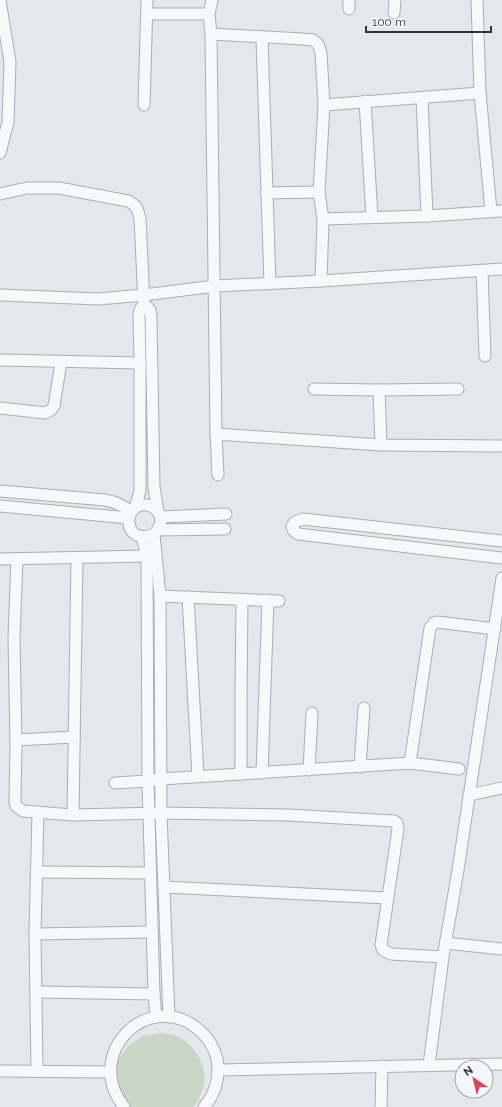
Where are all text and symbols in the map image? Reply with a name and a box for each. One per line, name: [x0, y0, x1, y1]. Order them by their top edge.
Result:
scale bar: [366, 8, 491, 34]
text: 100 m: [372, 15, 406, 29]
north arrow: [454, 1059, 494, 1099]
text: N: [461, 1063, 476, 1079]

